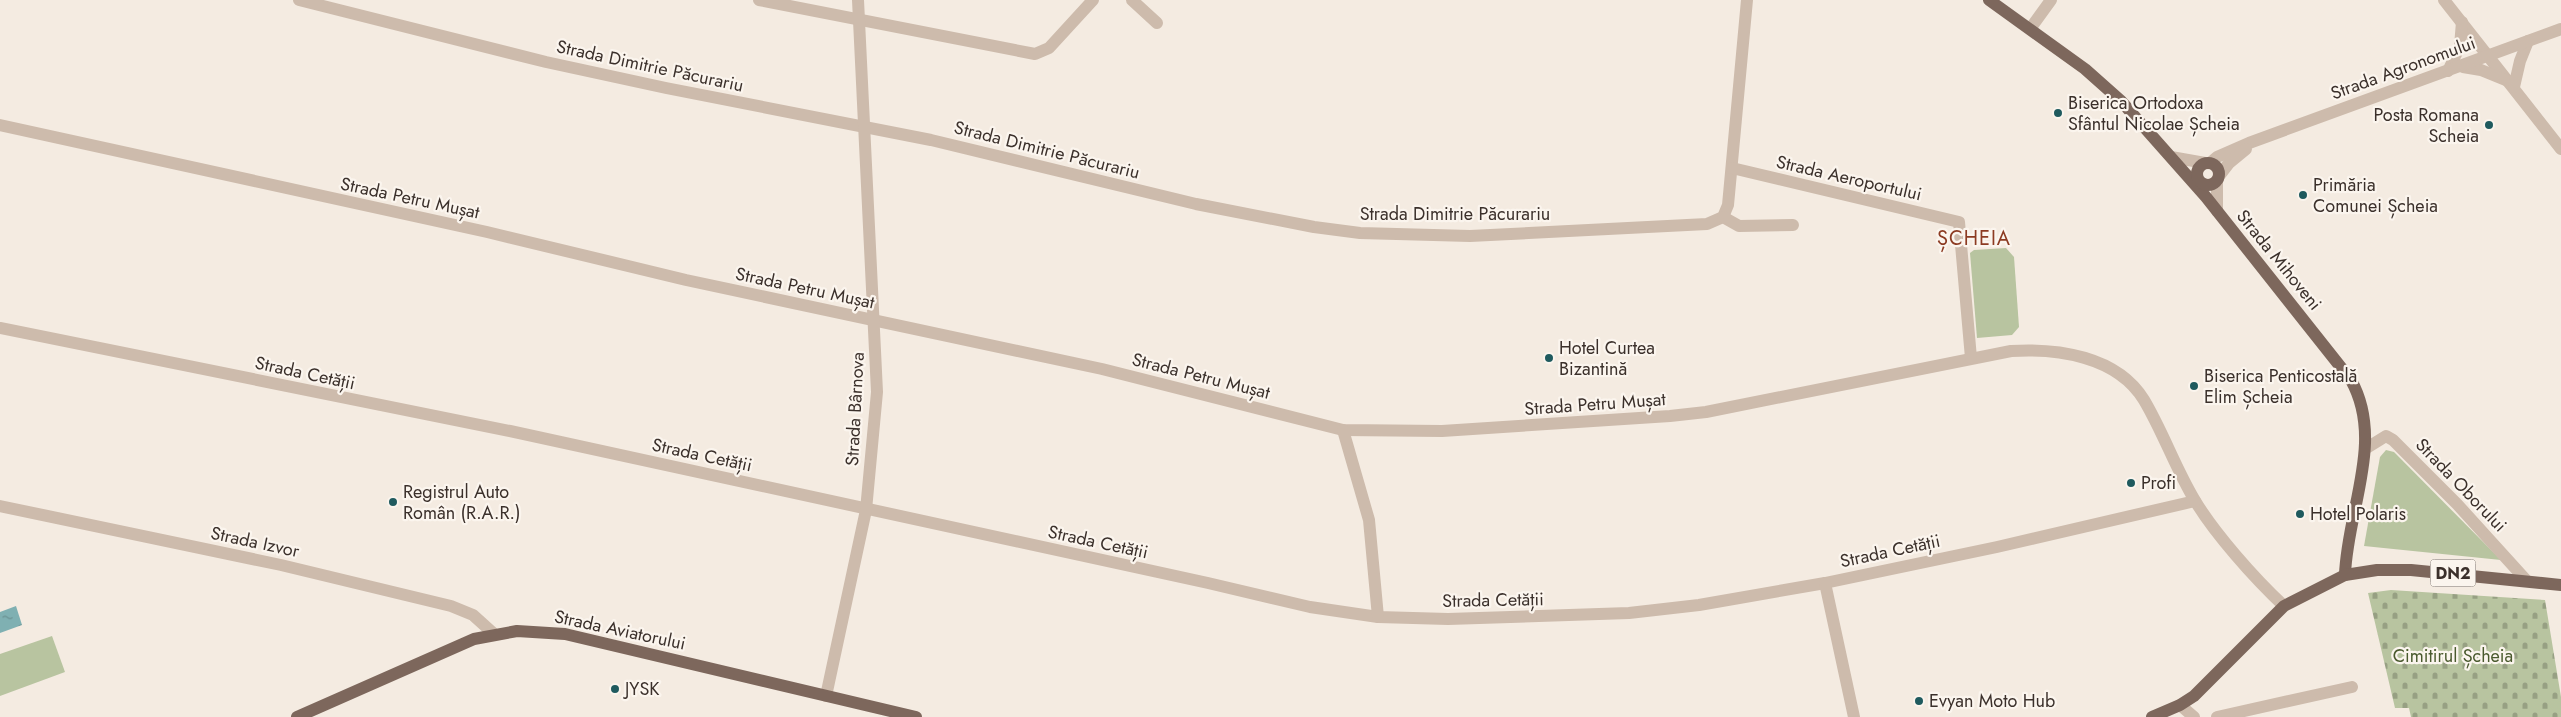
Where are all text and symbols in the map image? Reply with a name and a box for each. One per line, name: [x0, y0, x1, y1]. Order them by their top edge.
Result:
street label: Strada Agronomului: [2327, 30, 2479, 106]
street label: Strada Dimitrie Păcurariu: [554, 33, 746, 99]
place label: Biserica Ortodoxa Sfântul Nicolae Șcheia: [2068, 90, 2240, 137]
place label: Posta Romana Scheia: [2374, 102, 2479, 149]
marker: Biserica Ortodoxa Sfântul Nicolae Șcheia: [2052, 107, 2064, 119]
street label: Strada Dimitrie Păcurariu: [951, 114, 1143, 186]
marker: Posta Romana Scheia: [2483, 119, 2495, 131]
street label: Strada Aeroportului: [1774, 149, 1924, 207]
street label: Strada Petru Mușat: [338, 171, 483, 226]
place label: Primăria Comunei Șcheia: [2313, 172, 2438, 219]
marker: Primăria Comunei Șcheia: [2297, 189, 2309, 201]
street label: Strada Dimitrie Păcurariu: [1360, 201, 1550, 227]
street label: Strada Mihoveni: [2230, 204, 2328, 316]
district label: ȘCHEIA: [1937, 224, 2011, 253]
street label: Strada Petru Mușat: [733, 261, 878, 316]
place label: Hotel Curtea Bizantină: [1559, 335, 1655, 382]
street label: Strada Petru Mușat: [1129, 346, 1273, 406]
street label: Strada Cetății: [253, 350, 357, 396]
street label: Strada Bârnova: [839, 351, 871, 467]
marker: Hotel Curtea Bizantină: [1543, 352, 1555, 364]
place label: Biserica Penticostală Elim Șcheia: [2204, 363, 2357, 410]
marker: Biserica Penticostală Elim Șcheia: [2188, 380, 2200, 392]
street label: Strada Petru Mușat: [1523, 386, 1667, 422]
street label: Strada Cetății: [650, 432, 754, 478]
street label: Strada Oborului: [2409, 432, 2513, 538]
place label: Profi: [2141, 470, 2176, 496]
marker: Profi: [2125, 477, 2137, 489]
place label: Registrul Auto Român (R.A.R.): [403, 479, 520, 526]
marker: Registrul Auto Român (R.A.R.): [387, 496, 399, 508]
place label: Hotel Polaris: [2310, 501, 2406, 527]
marker: Hotel Polaris: [2294, 508, 2306, 520]
street label: Strada Cetății: [1046, 519, 1150, 565]
street label: Strada Izvor: [208, 520, 302, 564]
street label: Strada Cetății: [1838, 528, 1942, 574]
road number: DN2: [2430, 560, 2476, 586]
street label: Strada Cetății: [1442, 586, 1544, 614]
street label: Strada Aviatorului: [552, 603, 688, 657]
park label: Cimitirul Șcheia: [2393, 643, 2513, 669]
place label: JYSK: [623, 676, 660, 702]
marker: JYSK: [609, 683, 621, 695]
place label: Evyan Moto Hub: [1929, 688, 2055, 714]
marker: Evyan Moto Hub: [1913, 695, 1925, 707]

